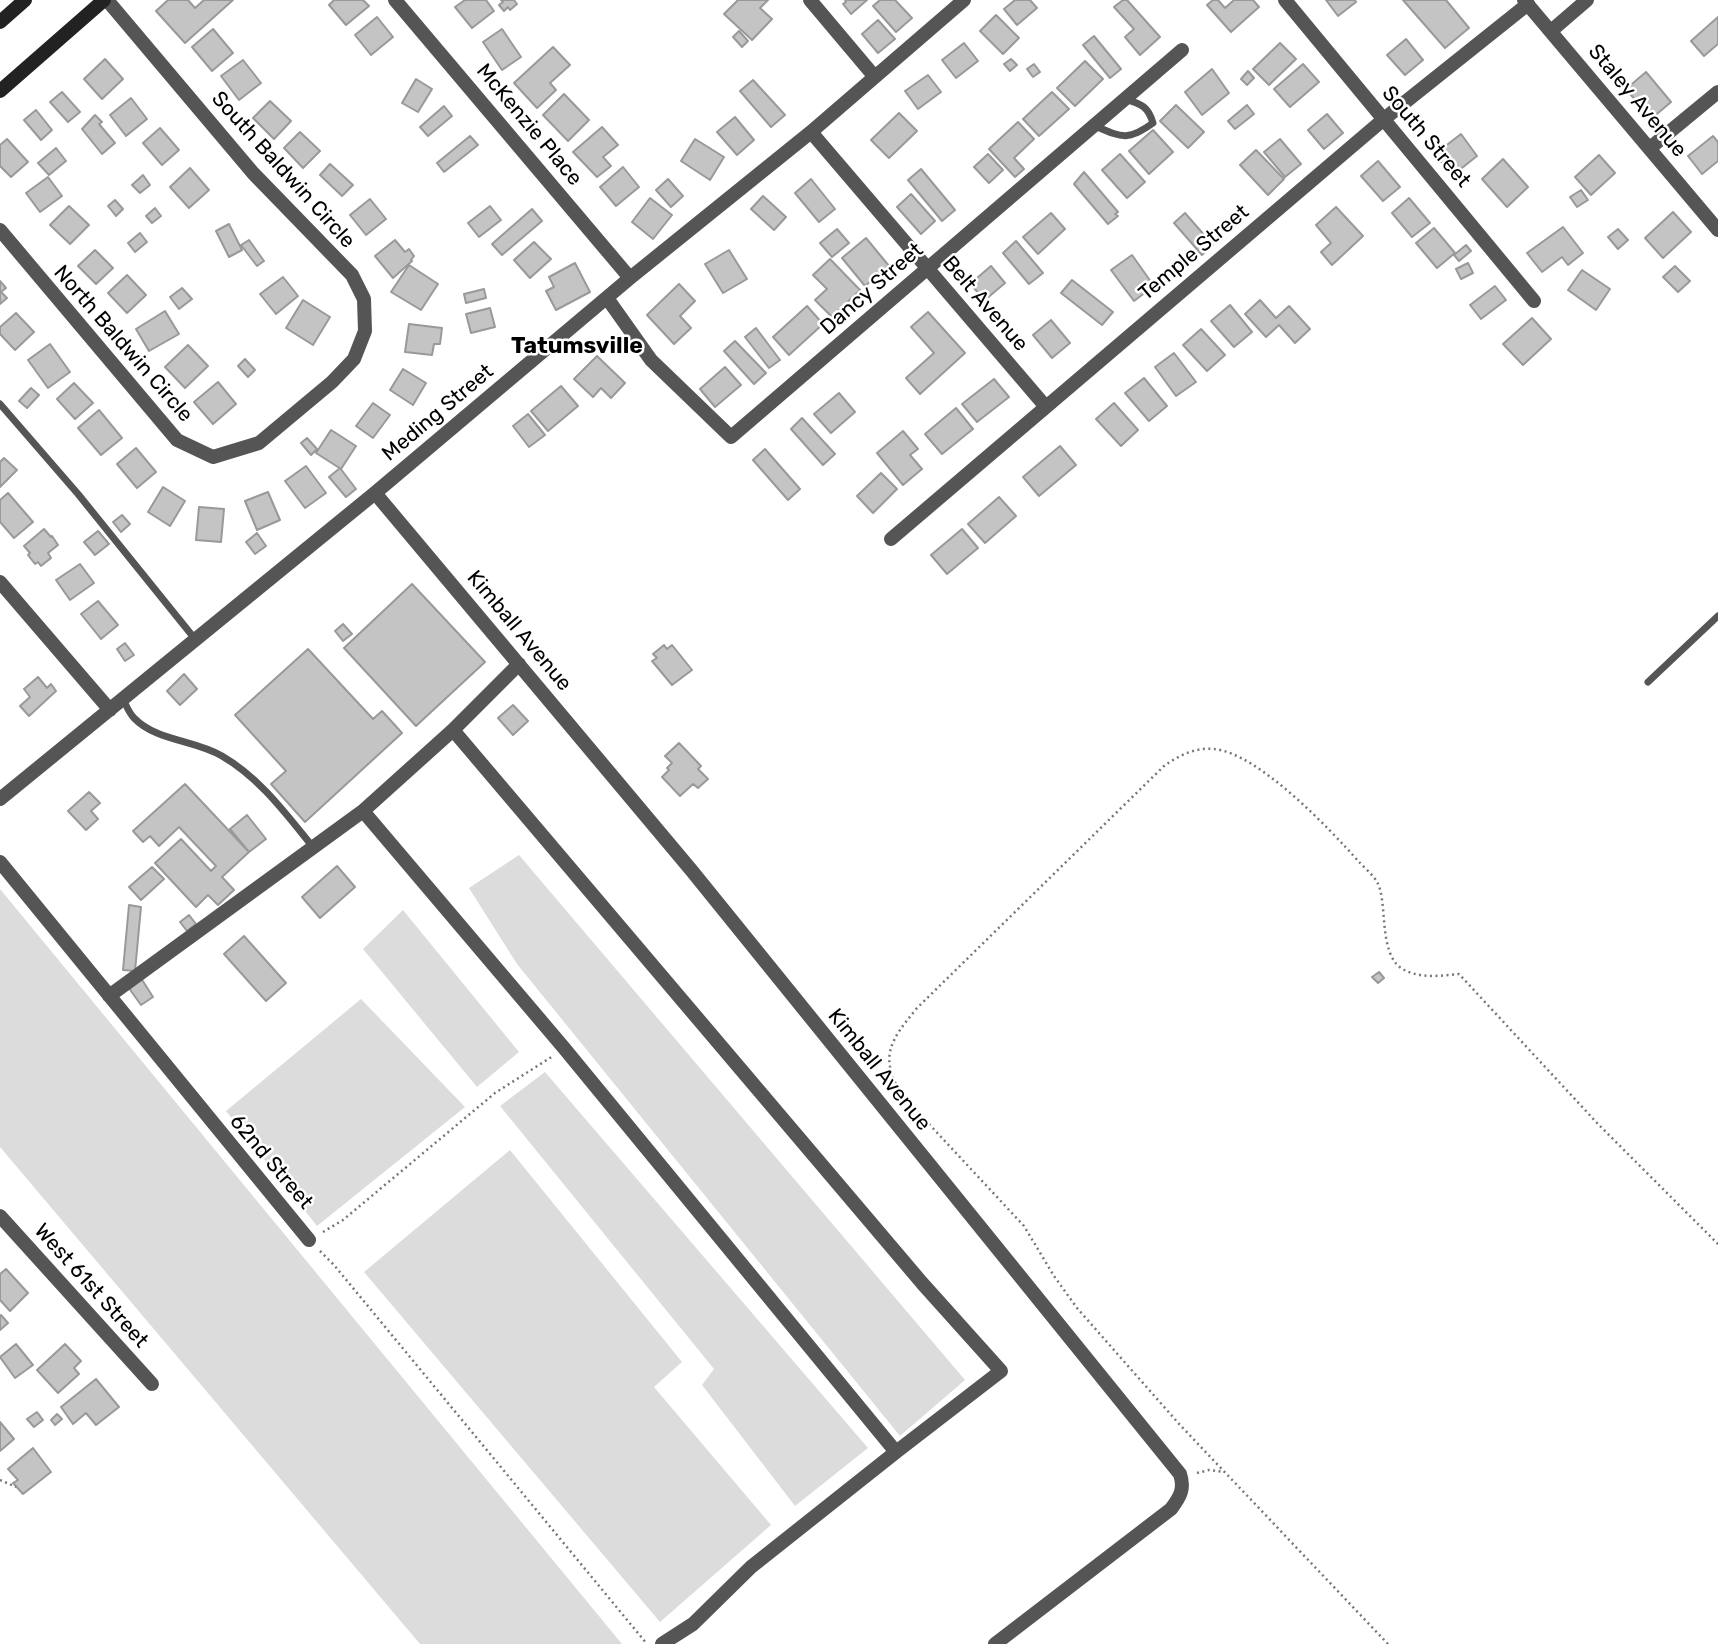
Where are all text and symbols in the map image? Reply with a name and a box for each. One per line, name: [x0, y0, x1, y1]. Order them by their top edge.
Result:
street label: Staley Avenue: [1582, 39, 1692, 163]
street label: McKenzie Place: [471, 59, 587, 191]
street label: South Street: [1376, 81, 1476, 193]
street label: South Baldwin Circle: [206, 86, 360, 254]
street label: Temple Street: [1134, 200, 1254, 306]
street label: Dancy Street: [816, 238, 928, 340]
street label: Belt Avenue: [937, 251, 1033, 357]
street label: North Baldwin Circle: [48, 261, 198, 427]
district label: Tatumsville: [511, 332, 643, 360]
street label: Meding Street: [377, 359, 499, 467]
street label: Kimball Avenue: [461, 566, 577, 696]
street label: Kimball Avenue: [822, 1004, 936, 1136]
street label: 62nd Street: [224, 1109, 318, 1215]
street label: West 61st Street: [29, 1219, 153, 1353]

